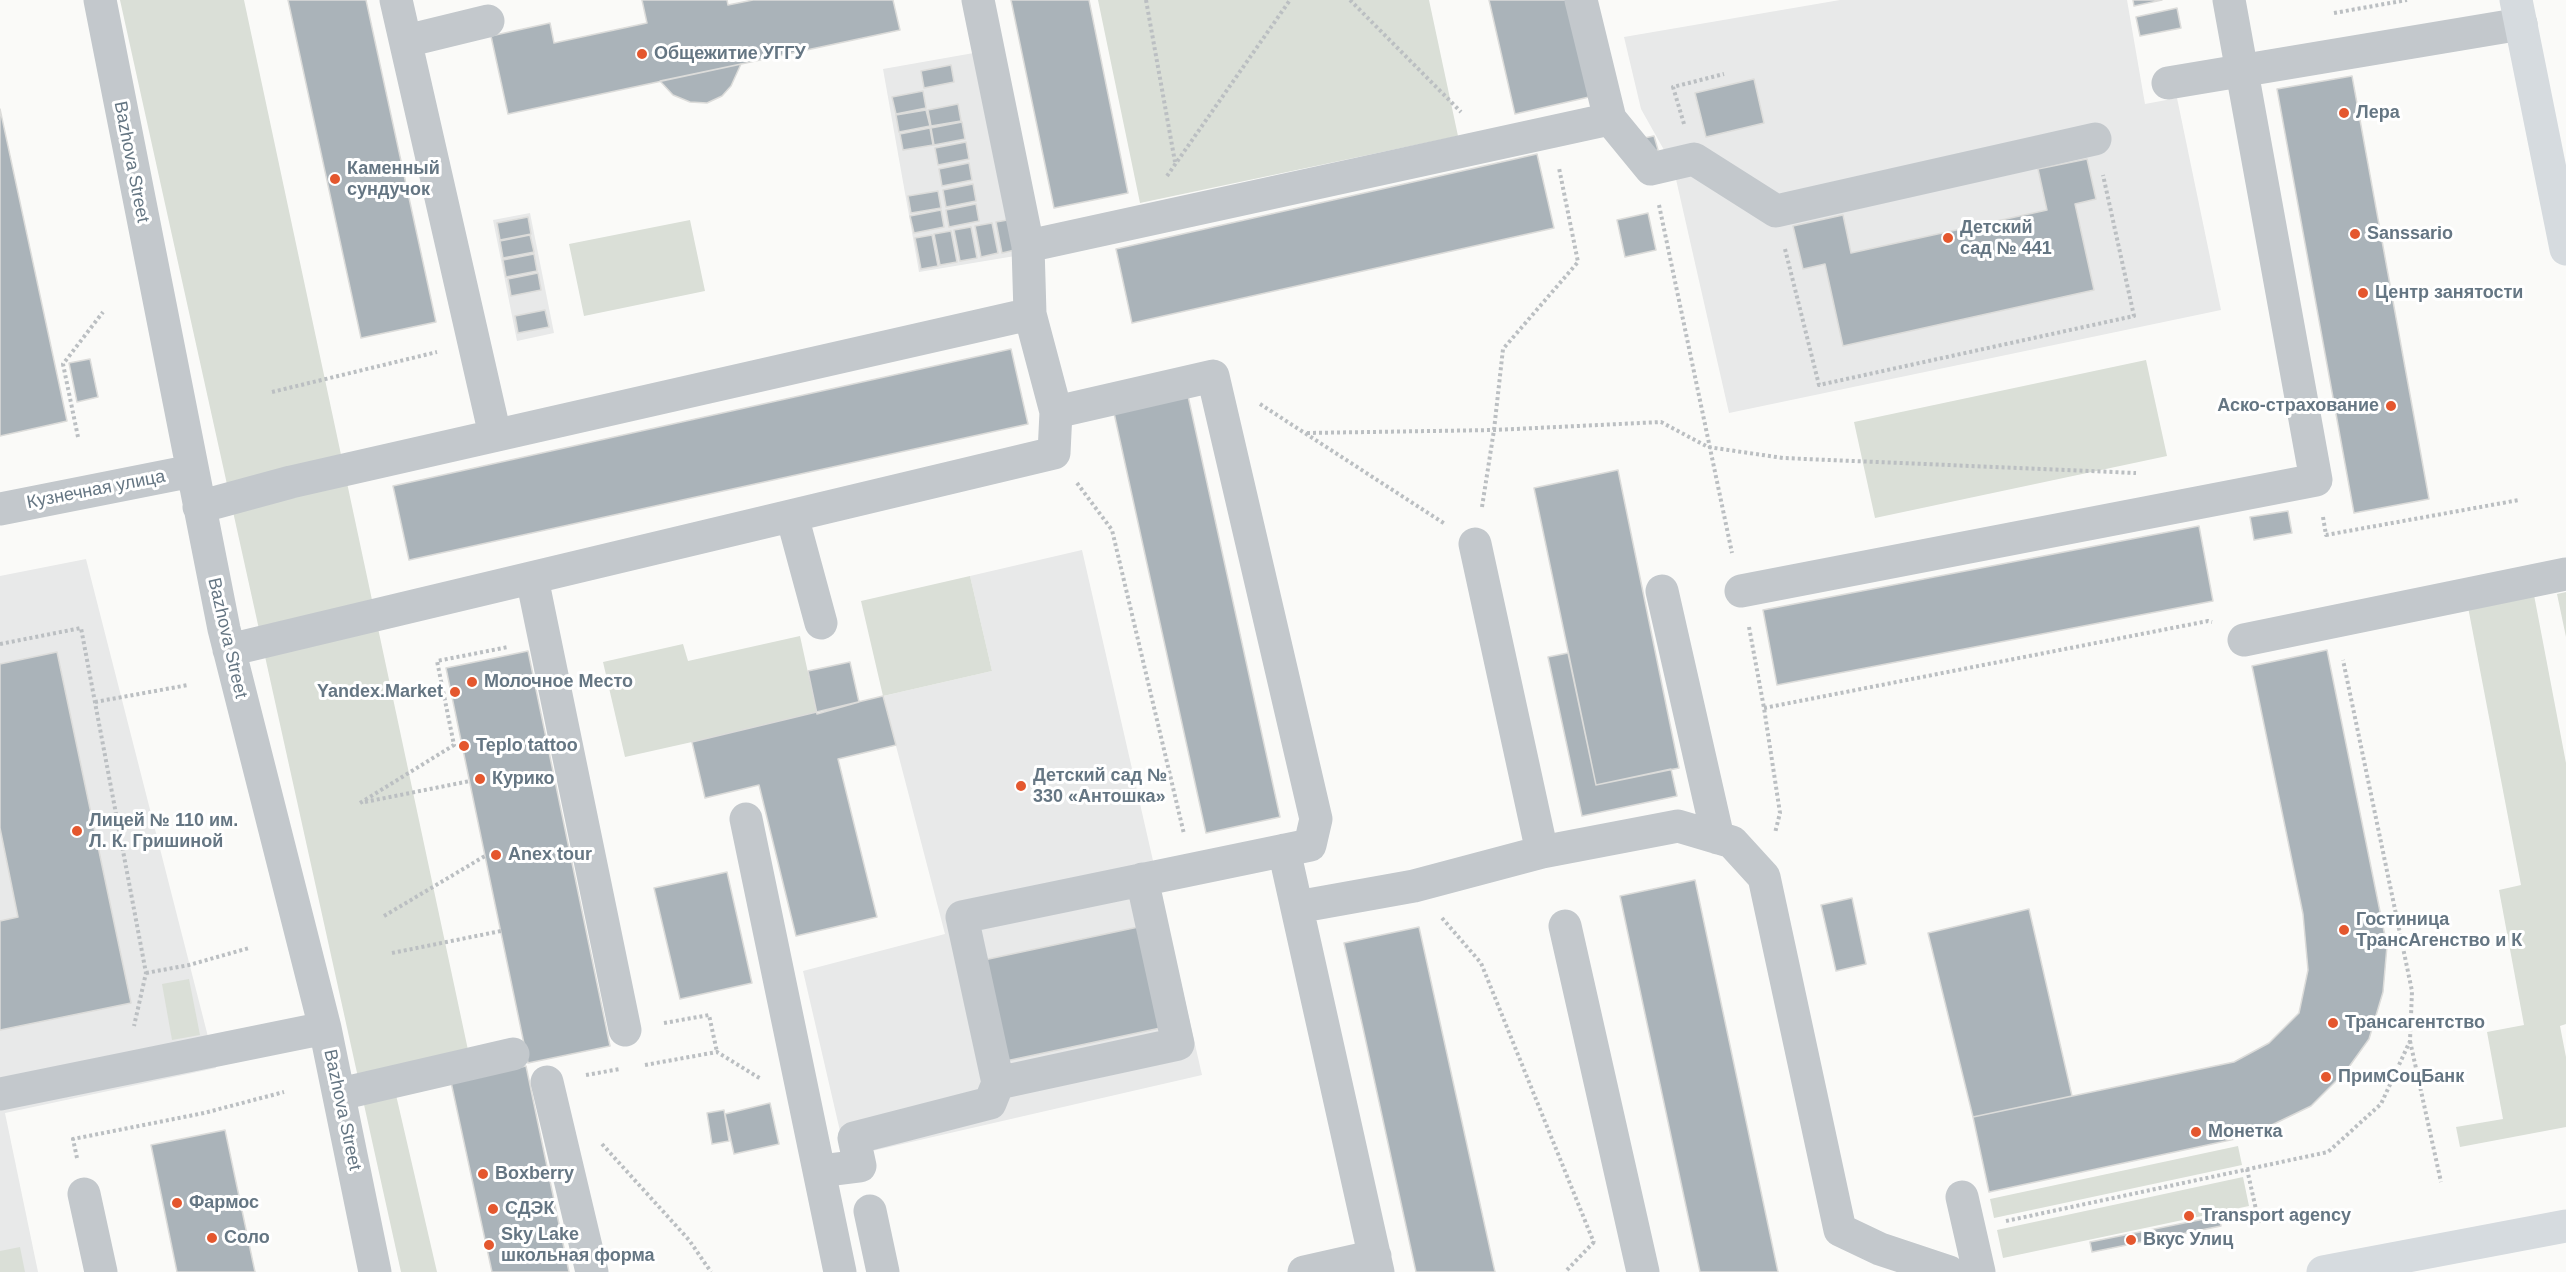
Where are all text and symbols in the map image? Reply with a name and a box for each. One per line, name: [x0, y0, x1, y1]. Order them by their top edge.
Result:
place label: Общежитие УГГУ: [654, 43, 806, 65]
marker: Общежитие УГГУ: [635, 47, 649, 61]
street label: Bazhova Street: [109, 100, 153, 224]
place label: Лера: [2356, 102, 2400, 124]
marker: Лера: [2337, 106, 2351, 120]
place label: Каменный сундучок: [347, 158, 440, 201]
marker: Каменный сундучок: [328, 172, 342, 186]
place label: Детский сад № 441: [1960, 217, 2052, 260]
place label: Sanssario: [2367, 223, 2453, 245]
marker: Sanssario: [2348, 227, 2362, 241]
marker: Детский сад № 441: [1941, 231, 1955, 245]
place label: Центр занятости: [2375, 282, 2523, 304]
marker: Центр занятости: [2356, 286, 2370, 300]
place label: Аско-страхование: [2217, 395, 2379, 417]
marker: Аско-страхование: [2384, 399, 2398, 413]
street label: Кузнечная улица: [25, 466, 167, 514]
street label: Bazhova Street: [203, 576, 251, 700]
place label: Молочное Место: [484, 671, 633, 693]
marker: Молочное Место: [465, 675, 479, 689]
place label: Yandex.Market: [317, 681, 443, 703]
marker: Yandex.Market: [448, 685, 462, 699]
place label: Teplo tattoo: [476, 735, 578, 757]
marker: Teplo tattoo: [457, 739, 471, 753]
place label: Детский сад № 330 «Антошка»: [1033, 765, 1167, 808]
place label: Курико: [492, 768, 555, 790]
marker: Курико: [473, 772, 487, 786]
marker: Детский сад № 330 «Антошка»: [1014, 779, 1028, 793]
place label: Лицей № 110 им. Л. К. Гришиной: [89, 810, 238, 852]
marker: Лицей № 110 им. Л. К. Гришиной: [70, 824, 84, 838]
place label: Anex tour: [508, 844, 592, 866]
marker: Anex tour: [489, 848, 503, 862]
place label: Гостиница ТрансАгенство и К: [2356, 909, 2522, 952]
marker: Гостиница ТрансАгенство и К: [2337, 923, 2351, 937]
place label: Трансагентство: [2345, 1012, 2485, 1034]
marker: Трансагентство: [2326, 1016, 2340, 1030]
street label: Bazhova Street: [319, 1048, 365, 1172]
place label: ПримСоцБанк: [2338, 1066, 2464, 1088]
marker: ПримСоцБанк: [2319, 1070, 2333, 1084]
place label: Монетка: [2208, 1121, 2282, 1143]
marker: Монетка: [2189, 1125, 2203, 1139]
place label: Boxberry: [495, 1163, 574, 1185]
marker: Boxberry: [476, 1167, 490, 1181]
place label: Фармос: [189, 1192, 259, 1214]
marker: Фармос: [170, 1196, 184, 1210]
place label: СДЭК: [505, 1198, 554, 1220]
marker: СДЭК: [486, 1202, 500, 1216]
place label: Transport agency: [2201, 1205, 2351, 1227]
marker: Transport agency: [2182, 1209, 2196, 1223]
place label: Sky Lake школьная форма: [501, 1224, 655, 1266]
place label: Соло: [224, 1227, 270, 1249]
place label: Вкус Улиц: [2143, 1229, 2233, 1251]
marker: Соло: [205, 1231, 219, 1245]
marker: Вкус Улиц: [2124, 1233, 2138, 1247]
marker: Sky Lake школьная форма: [482, 1238, 496, 1252]

